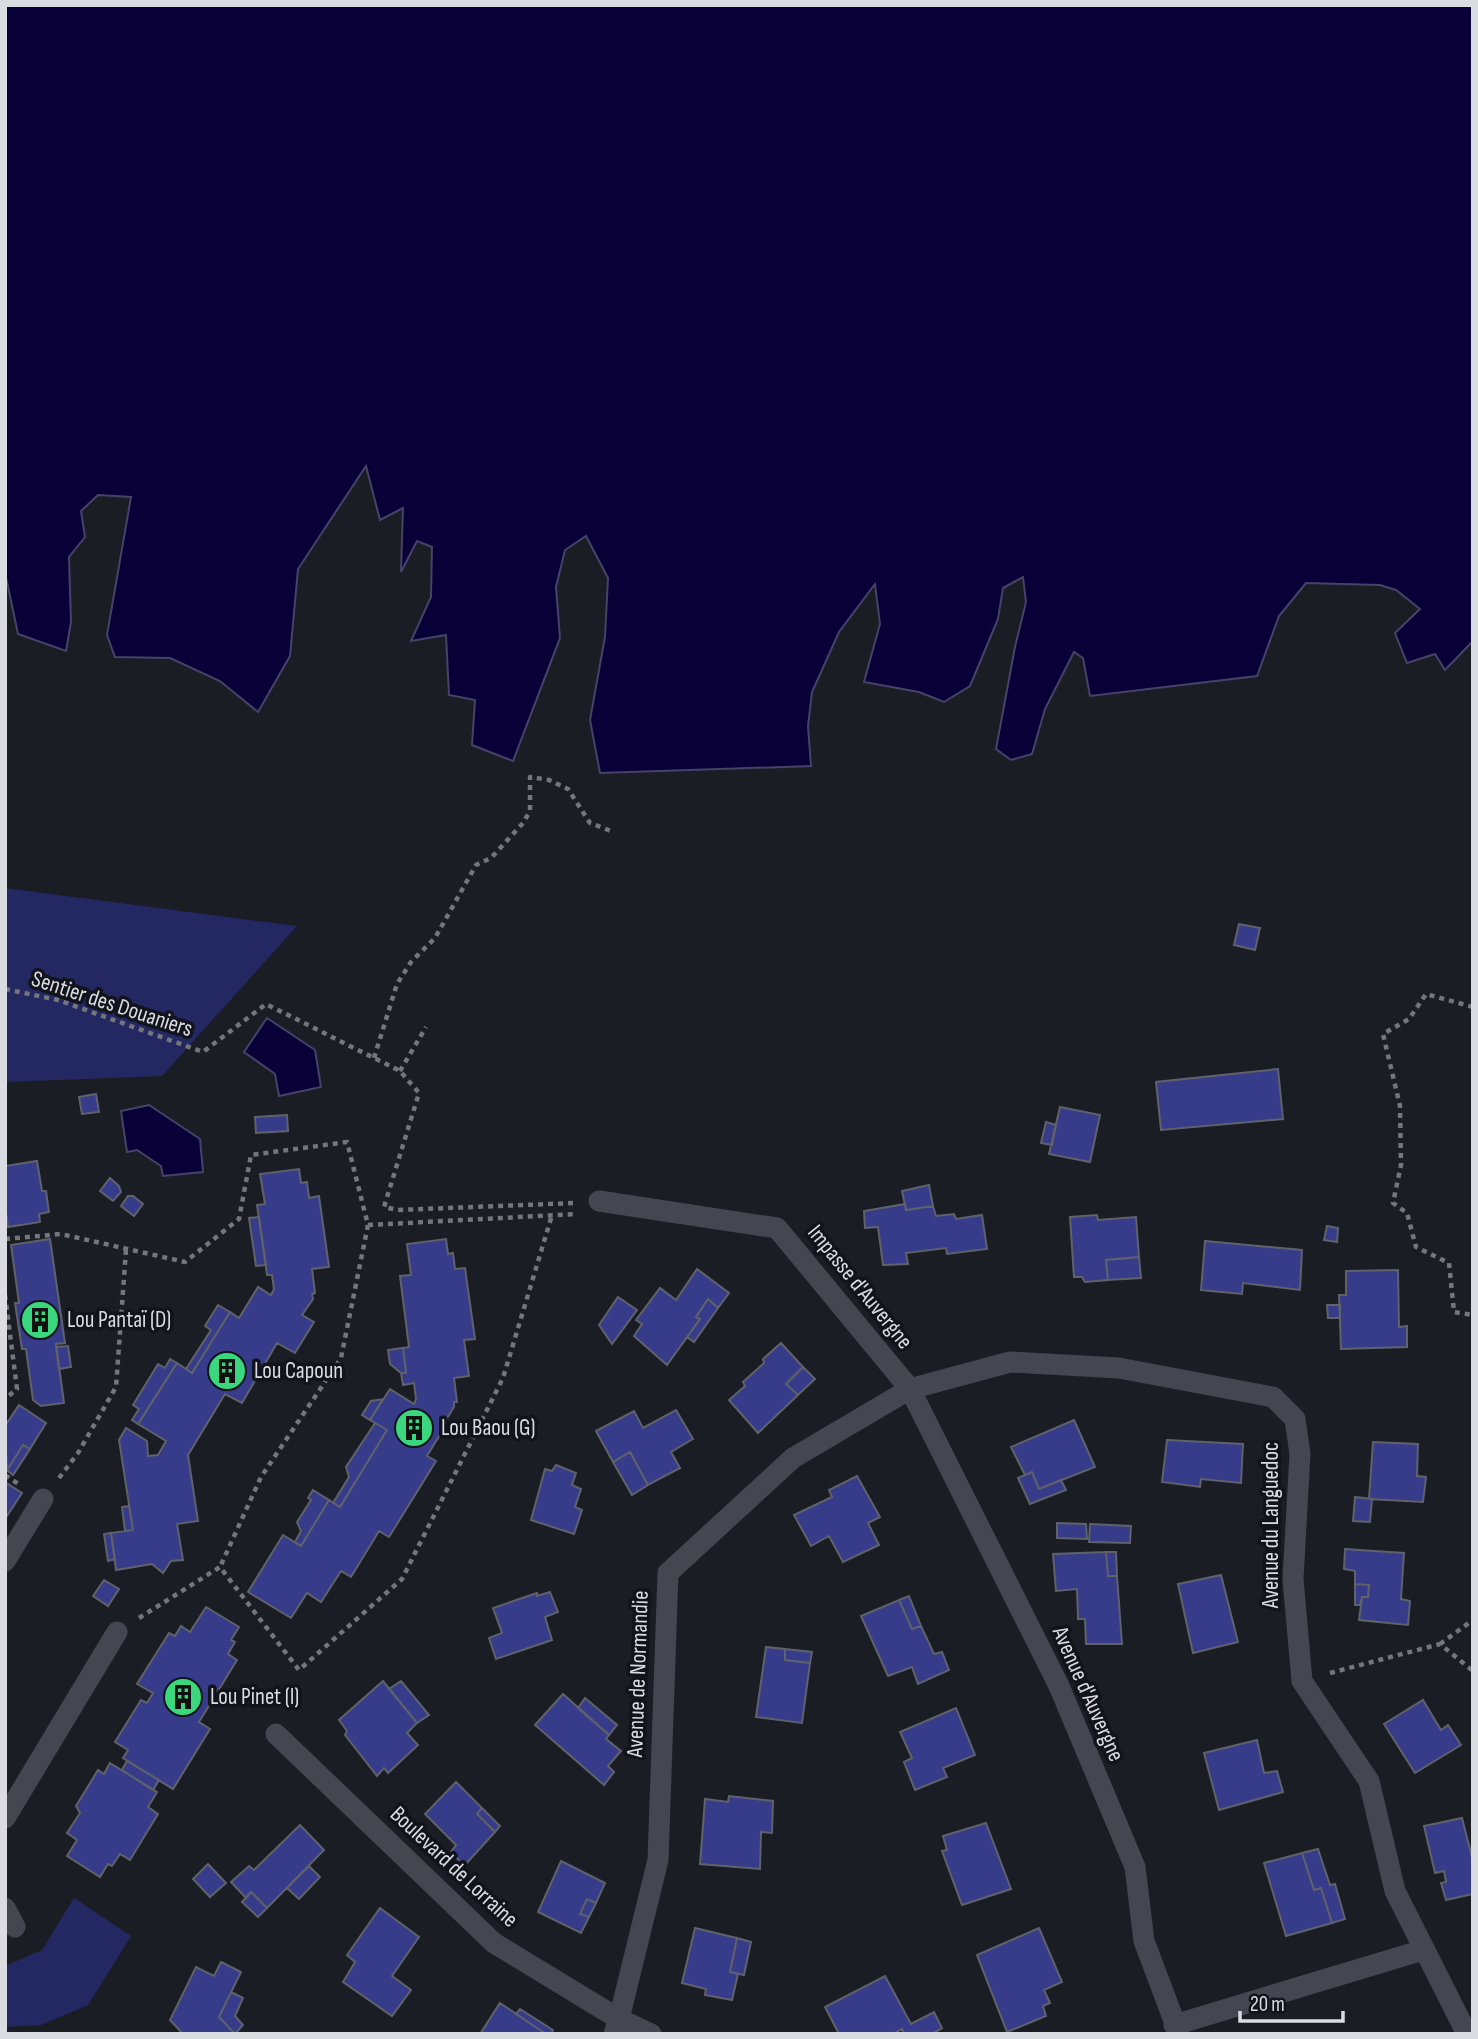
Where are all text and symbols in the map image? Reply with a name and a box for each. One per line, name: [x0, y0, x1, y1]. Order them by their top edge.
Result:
street label: Sentier des Douaniers: [28, 965, 196, 1043]
street label: Impasse d'Auvergne: [801, 1219, 919, 1355]
building icon: Lou Pantaï (D): [19, 1299, 61, 1341]
place label: Lou Pantaï (D): [67, 1306, 171, 1334]
building icon: Lou Capoun: [206, 1350, 248, 1392]
place label: Lou Capoun: [254, 1357, 343, 1385]
building icon: Lou Baou (G): [393, 1407, 435, 1449]
place label: Lou Baou (G): [441, 1414, 536, 1442]
street label: Avenue du Languedoc: [1257, 1442, 1285, 1609]
street label: Avenue de Normandie: [621, 1590, 655, 1759]
street label: Avenue d'Auvergne: [1045, 1621, 1130, 1766]
building icon: Lou Pinet (I): [162, 1676, 204, 1718]
place label: Lou Pinet (I): [210, 1683, 299, 1711]
street label: Boulevard de Lorraine: [384, 1800, 524, 1934]
scale bar: [1240, 1980, 1343, 2024]
text: 20 m: [1250, 1992, 1285, 2017]

